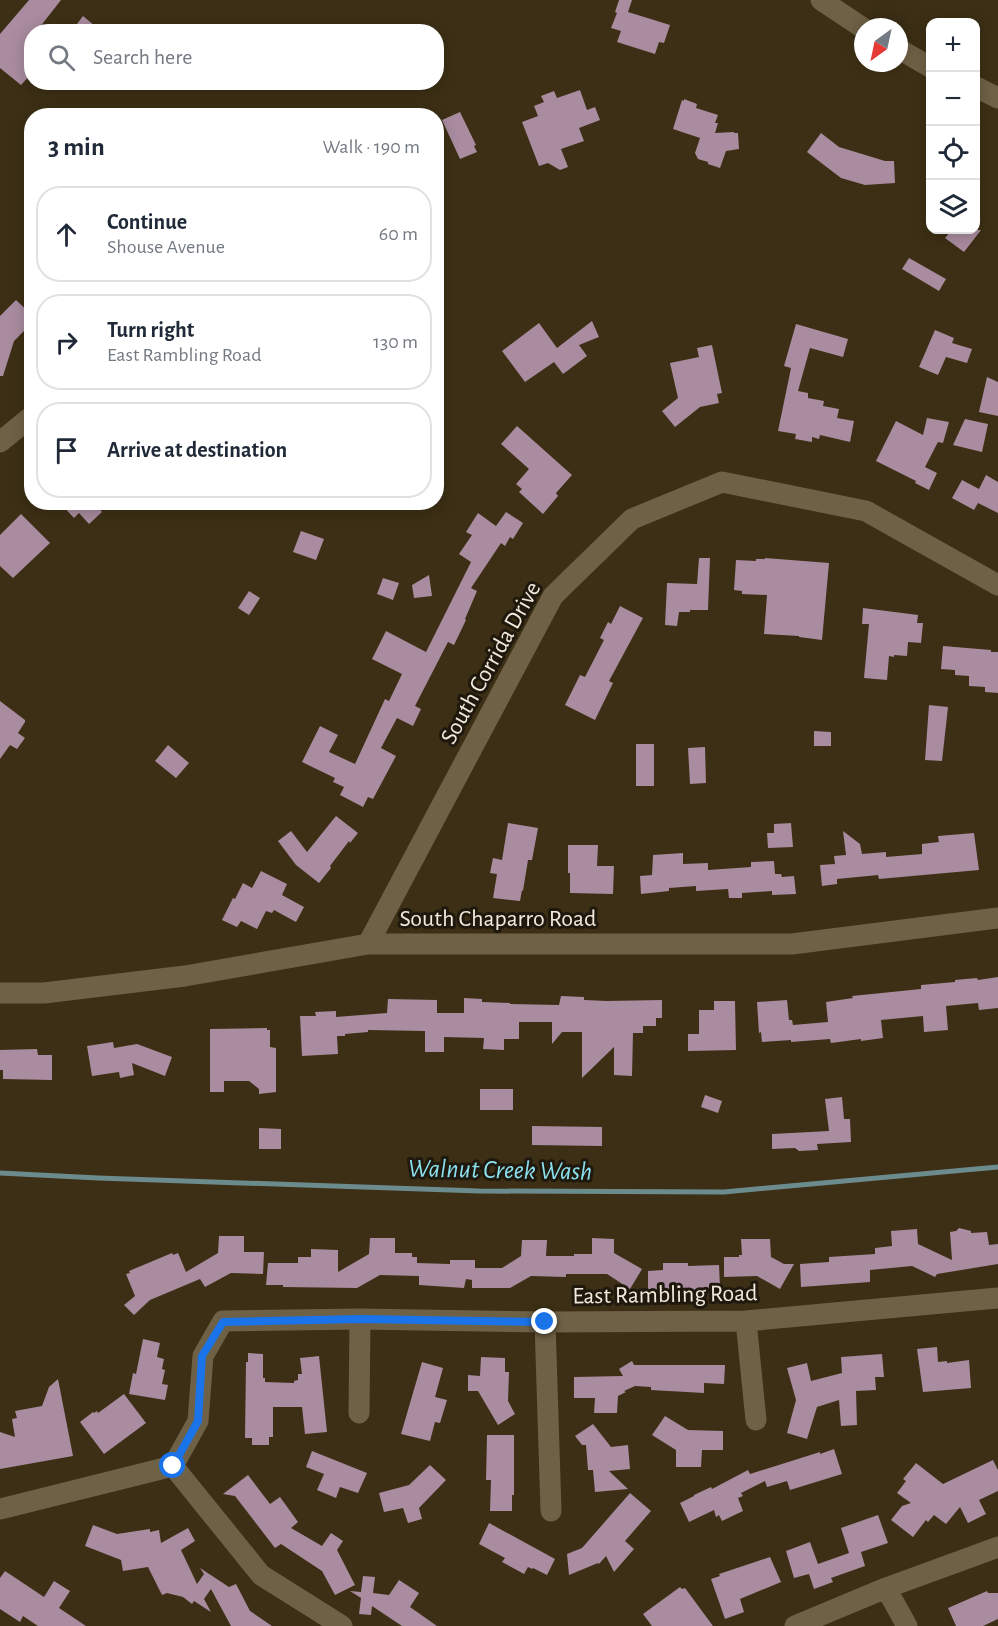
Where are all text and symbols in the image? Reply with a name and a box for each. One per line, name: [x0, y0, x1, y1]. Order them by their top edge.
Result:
north arrow: [854, 18, 908, 72]
map controls: [926, 18, 980, 234]
button: +: [926, 18, 980, 72]
search box: [24, 24, 444, 90]
icon: search: [45, 41, 78, 74]
text: Search here: [93, 46, 192, 68]
button: −: [926, 72, 980, 126]
button: locate: [926, 126, 980, 180]
text: 3 min: [48, 134, 105, 160]
text: Walk · 190 m: [323, 137, 420, 157]
button: layers: [926, 180, 980, 234]
text: Continue: [107, 211, 187, 233]
icon: ahead: [50, 218, 83, 251]
text: 60 m: [379, 224, 418, 244]
text: Shouse Avenue: [107, 237, 225, 257]
text: Turn right: [107, 319, 194, 341]
icon: right: [50, 326, 83, 359]
text: 130 m: [373, 332, 418, 352]
text: East Rambling Road: [107, 345, 262, 365]
icon: arrive: [50, 434, 83, 467]
text: Arrive at destination: [107, 439, 287, 461]
street label: South Corrida Drive: [437, 578, 545, 748]
street label: South Chaparro Road: [399, 907, 597, 931]
water label: Walnut Creek Wash: [408, 1155, 592, 1185]
street label: East Rambling Road: [572, 1281, 758, 1309]
route end: [531, 1308, 557, 1334]
route start: [159, 1452, 185, 1478]

